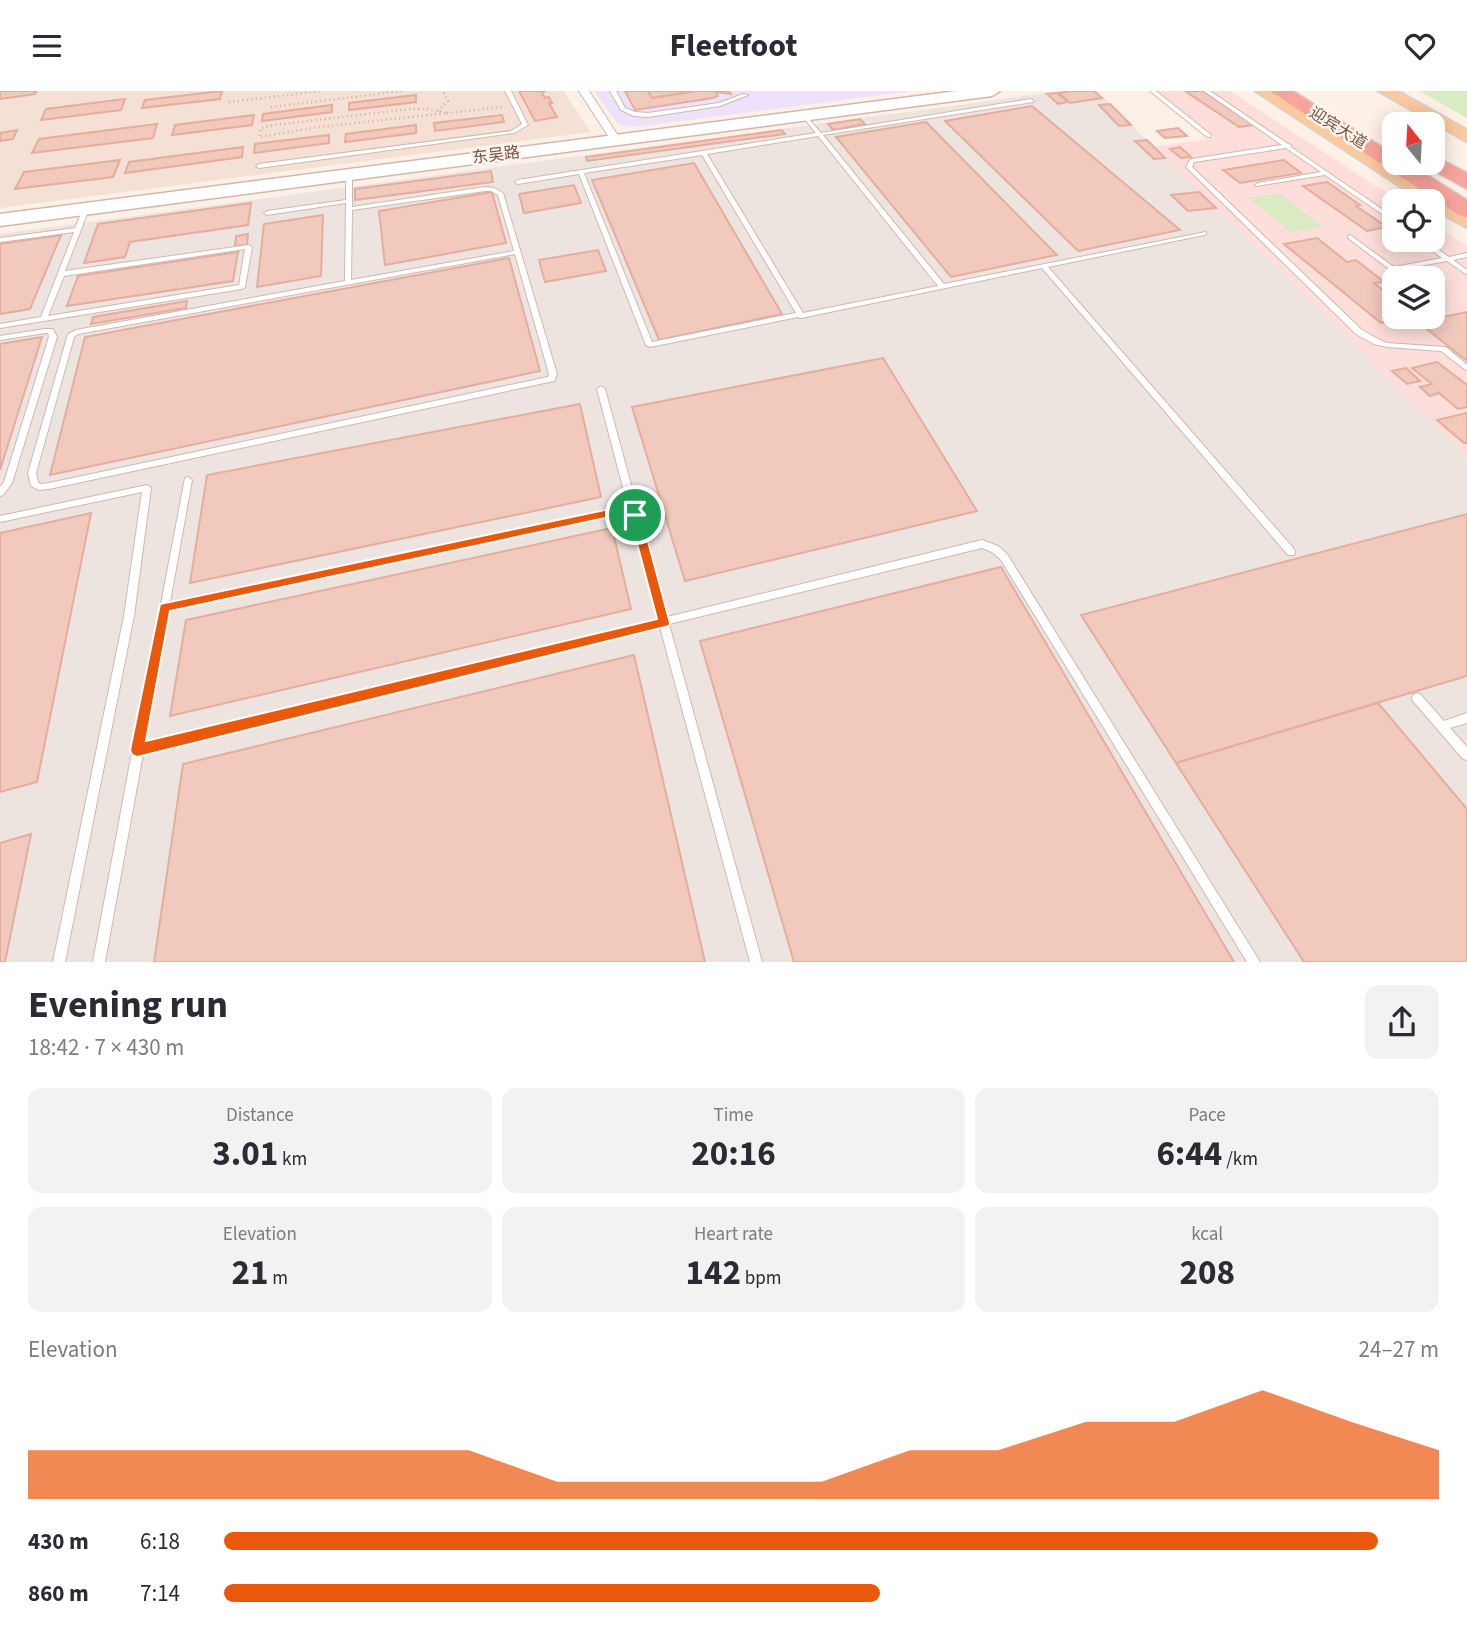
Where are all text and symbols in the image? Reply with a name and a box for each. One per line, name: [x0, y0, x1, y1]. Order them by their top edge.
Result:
text: Fleetfoot: [669, 23, 798, 69]
icon: menu: [28, 27, 66, 65]
icon: heart: [1401, 27, 1439, 65]
street label: 迎宾大道: [1305, 102, 1371, 154]
north arrow: [1382, 112, 1446, 175]
map controls: [1382, 112, 1445, 329]
street label: 东吴路: [471, 141, 521, 169]
button: locate: [1382, 189, 1445, 252]
button: layers: [1382, 266, 1445, 329]
pin: [605, 485, 665, 545]
icon: arrive: [616, 496, 654, 534]
text: Evening run: [28, 978, 228, 1032]
button: share: [1365, 985, 1439, 1059]
text: 18:42 · 7 × 430 m: [28, 1031, 184, 1064]
text: Distance: [226, 1102, 294, 1129]
text: Time: [713, 1102, 754, 1129]
text: Pace: [1189, 1102, 1226, 1129]
text: 3.01: [212, 1129, 278, 1179]
text: 20:16: [691, 1129, 776, 1179]
text: 6:44: [1156, 1129, 1222, 1179]
text: km: [278, 1146, 307, 1173]
text: /km: [1222, 1146, 1258, 1173]
text: Elevation: [223, 1221, 297, 1248]
text: Heart rate: [694, 1221, 773, 1248]
text: kcal: [1191, 1221, 1223, 1248]
text: 21: [232, 1248, 269, 1298]
text: 142: [685, 1248, 741, 1298]
text: 208: [1179, 1248, 1235, 1298]
text: m: [269, 1265, 288, 1292]
text: bpm: [741, 1265, 782, 1292]
text: Elevation: [28, 1333, 118, 1366]
text: 24–27 m: [1359, 1333, 1439, 1366]
text: 430 m: [28, 1525, 89, 1558]
text: 6:18: [140, 1525, 180, 1558]
text: 860 m: [28, 1577, 89, 1610]
text: 7:14: [140, 1577, 180, 1610]

